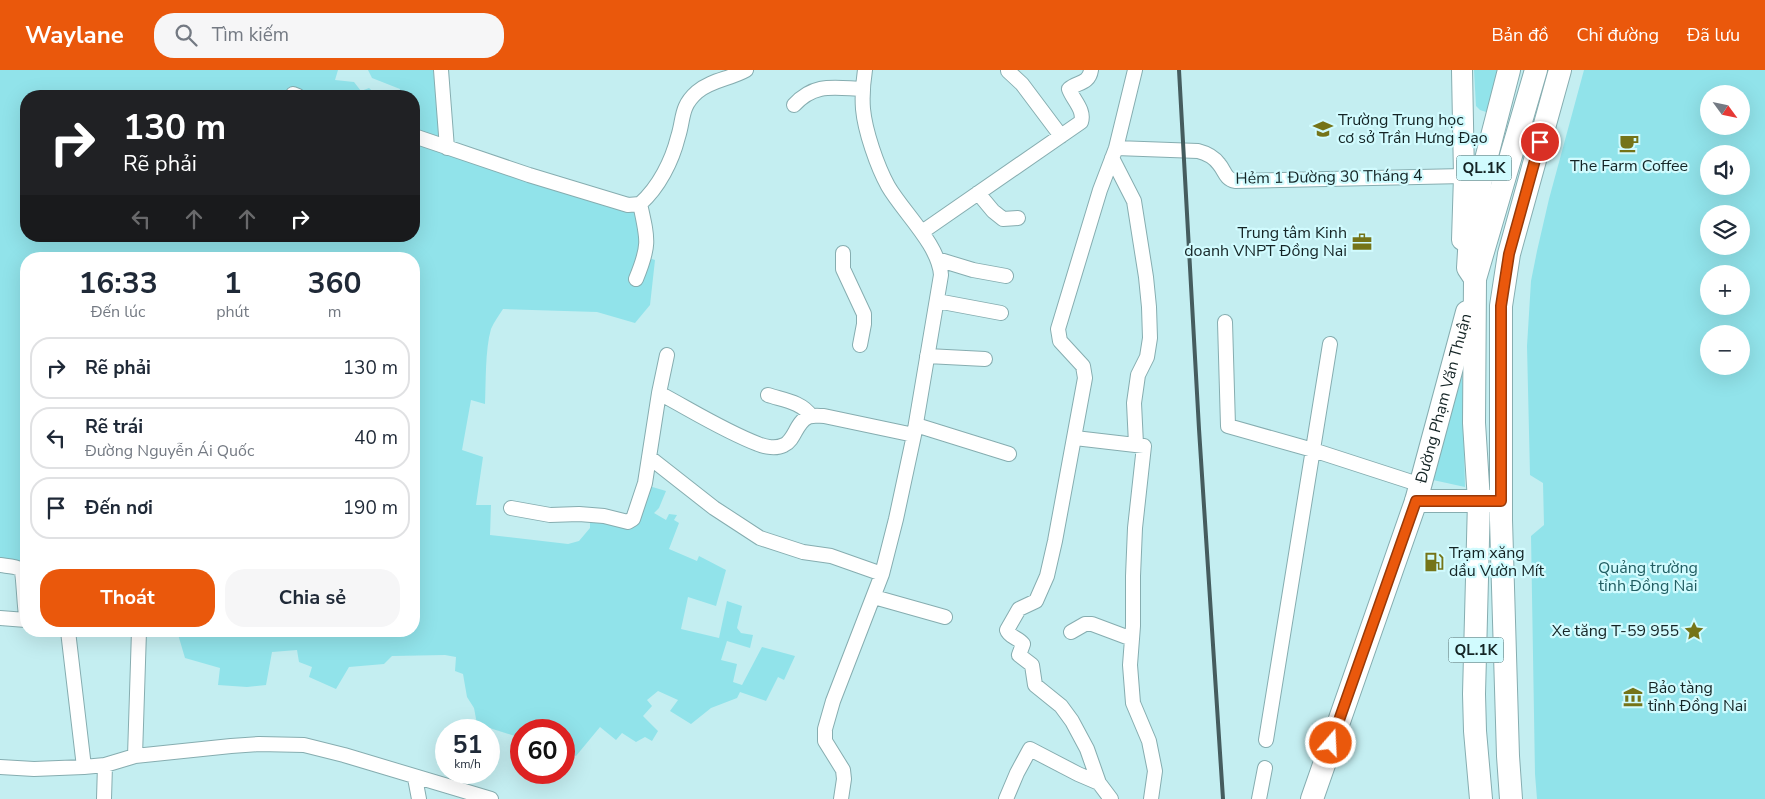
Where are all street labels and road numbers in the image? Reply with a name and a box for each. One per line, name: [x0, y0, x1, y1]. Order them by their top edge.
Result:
road number: QL.1K: [1456, 156, 1512, 180]
street label: Hẻm 1 Đường 30 Tháng 4: [1235, 164, 1423, 190]
street label: Đường Phạm Văn Thuận: [1410, 311, 1477, 487]
road number: QL.1K: [1448, 638, 1504, 662]

